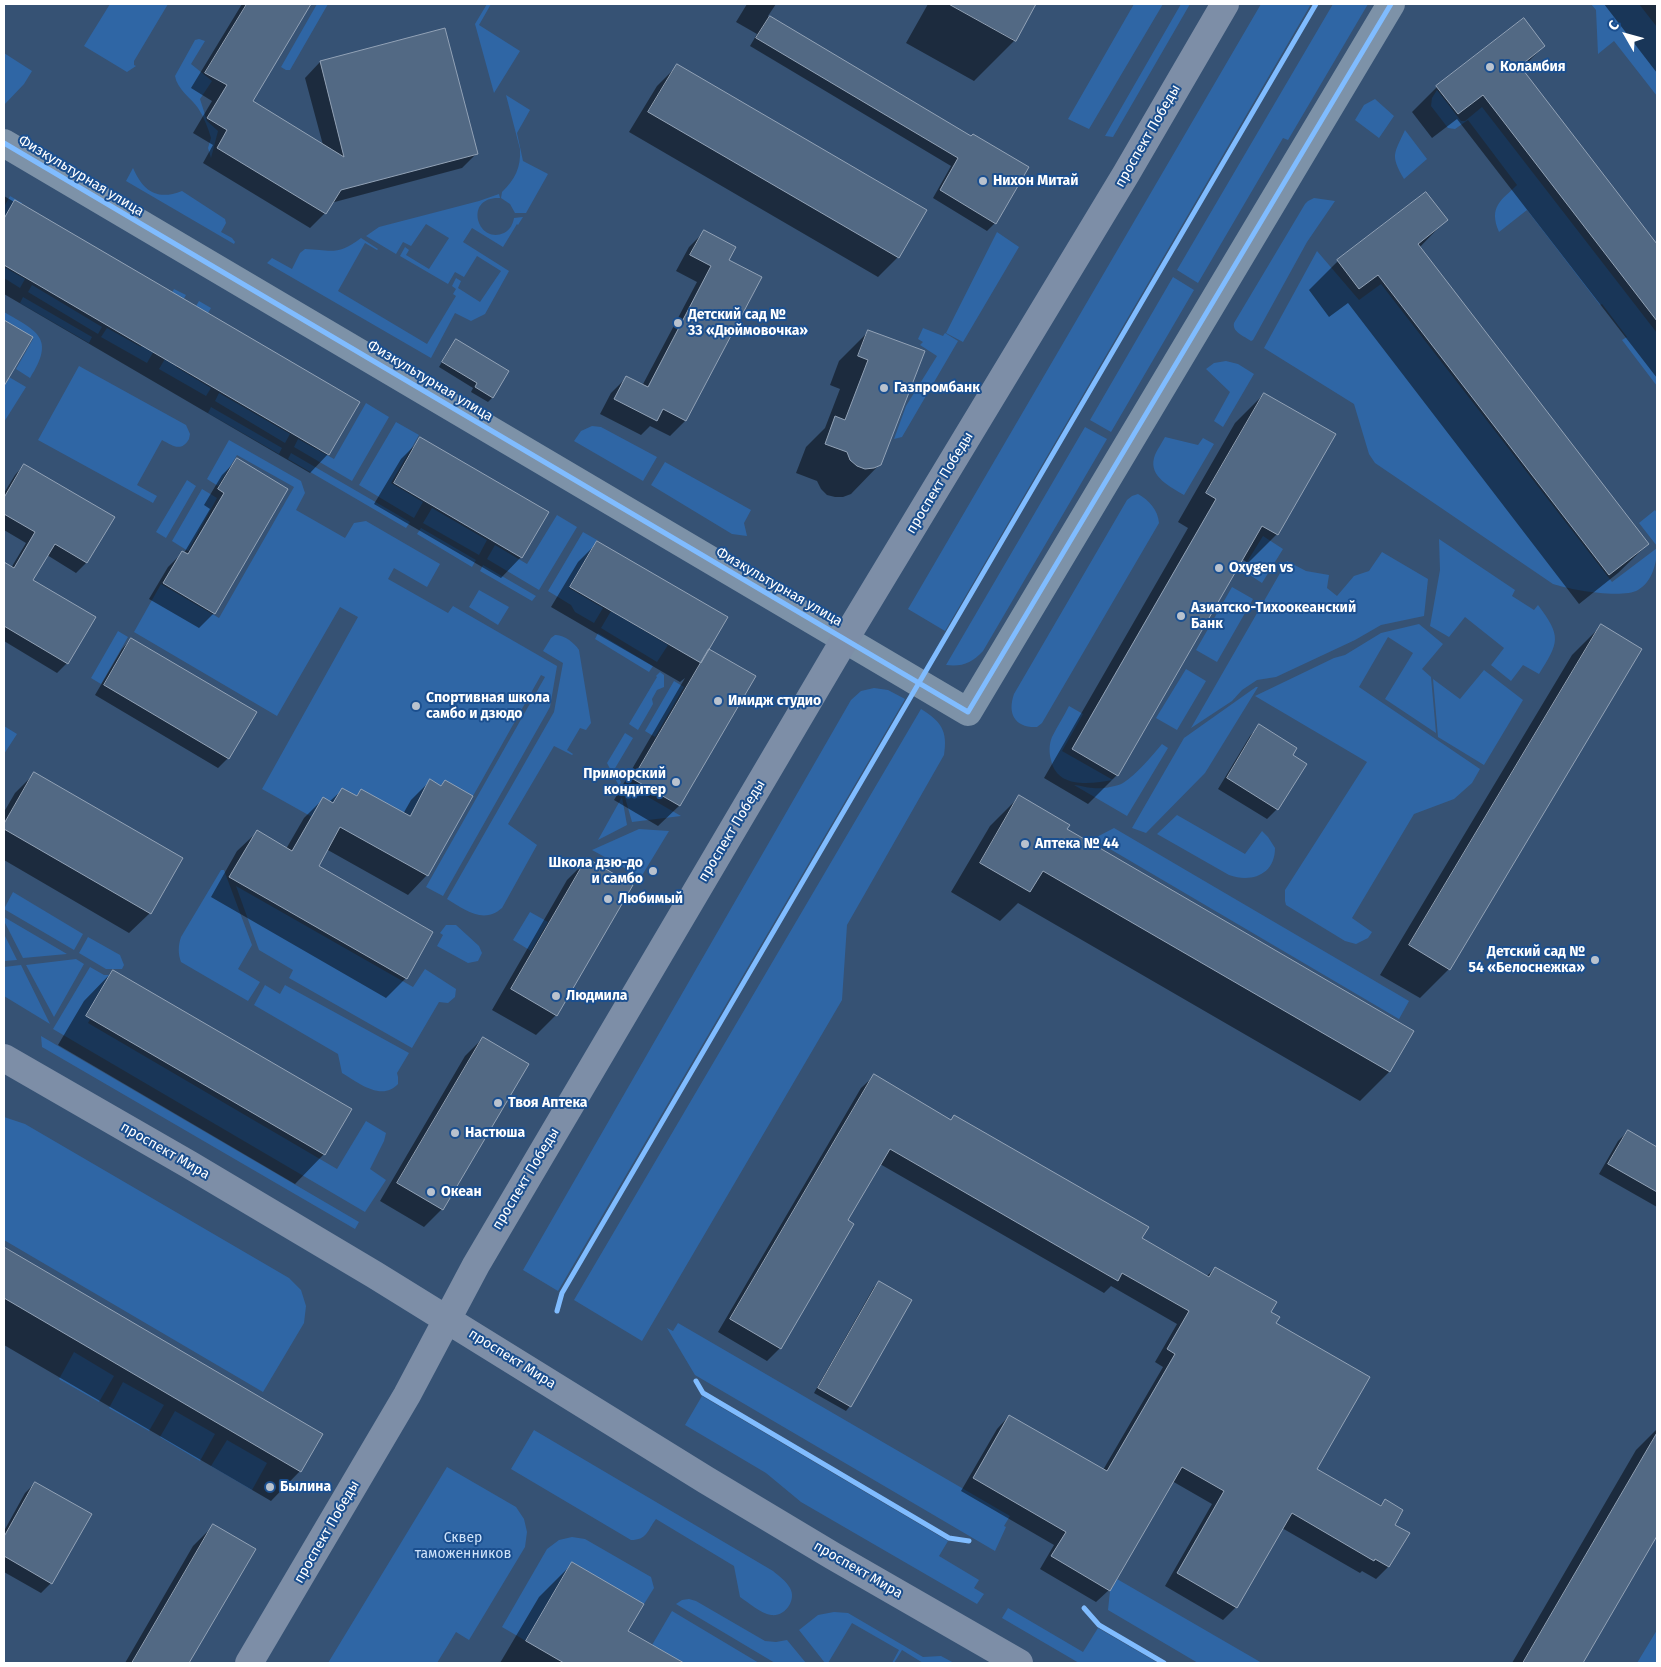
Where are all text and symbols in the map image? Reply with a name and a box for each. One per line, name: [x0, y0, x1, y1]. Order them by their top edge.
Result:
north arrow: [1601, 10, 1651, 60]
text: С: [1605, 17, 1623, 34]
place label: Коламбия: [1500, 59, 1566, 75]
marker: Коламбия: [1484, 61, 1496, 73]
street label: проспект Победы: [1112, 82, 1184, 190]
street label: Физкультурная улица: [15, 132, 147, 220]
place label: Нихон Митай: [993, 173, 1079, 189]
marker: Нихон Митай: [977, 175, 989, 187]
place label: Детский сад № 33 «Дюймовочка»: [688, 307, 808, 340]
marker: Детский сад № 33 «Дюймовочка»: [672, 317, 684, 329]
street label: Физкультурная улица: [364, 337, 496, 425]
place label: Газпромбанк: [894, 380, 980, 396]
marker: Газпромбанк: [878, 382, 890, 394]
street label: проспект Победы: [903, 429, 977, 537]
street label: Физкультурная улица: [713, 544, 845, 630]
place label: Oxygen vs: [1229, 560, 1293, 576]
marker: Oxygen vs: [1213, 562, 1225, 574]
place label: Азиатско-Тихоокеанский Банк: [1191, 600, 1356, 632]
marker: Азиатско-Тихоокеанский Банк: [1175, 610, 1187, 622]
place label: Спортивная школа самбо и дзюдо: [426, 690, 550, 722]
place label: Имидж студио: [728, 693, 821, 709]
marker: Имидж студио: [712, 695, 724, 707]
marker: Спортивная школа самбо и дзюдо: [410, 700, 422, 712]
place label: Приморский кондитер: [583, 766, 666, 799]
marker: Приморский кондитер: [670, 776, 682, 788]
street label: проспект Победы: [695, 777, 769, 885]
place label: Аптека № 44: [1035, 836, 1119, 852]
marker: Аптека № 44: [1019, 838, 1031, 850]
place label: Школа дзю-до и самбо: [548, 855, 643, 888]
marker: Школа дзю-до и самбо: [647, 865, 659, 877]
place label: Любимый: [618, 891, 683, 907]
marker: Любимый: [602, 893, 614, 905]
place label: Детский сад № 54 «Белоснежка»: [1468, 944, 1585, 976]
marker: Детский сад № 54 «Белоснежка»: [1589, 954, 1601, 966]
place label: Людмила: [566, 988, 628, 1004]
marker: Людмила: [550, 990, 562, 1002]
place label: Твоя Аптека: [508, 1095, 588, 1111]
marker: Твоя Аптека: [492, 1097, 504, 1109]
street label: проспект Мира: [118, 1119, 212, 1183]
place label: Настюша: [465, 1125, 525, 1141]
street label: проспект Победы: [489, 1125, 563, 1233]
marker: Настюша: [449, 1127, 461, 1139]
place label: Океан: [441, 1184, 482, 1200]
marker: Океан: [425, 1186, 437, 1198]
street label: проспект Мира: [465, 1325, 559, 1393]
street label: проспект Победы: [291, 1478, 363, 1586]
place label: Былина: [280, 1479, 331, 1495]
marker: Былина: [264, 1481, 276, 1493]
park label: Сквер таможенников: [415, 1530, 511, 1562]
street label: проспект Мира: [811, 1538, 905, 1602]

